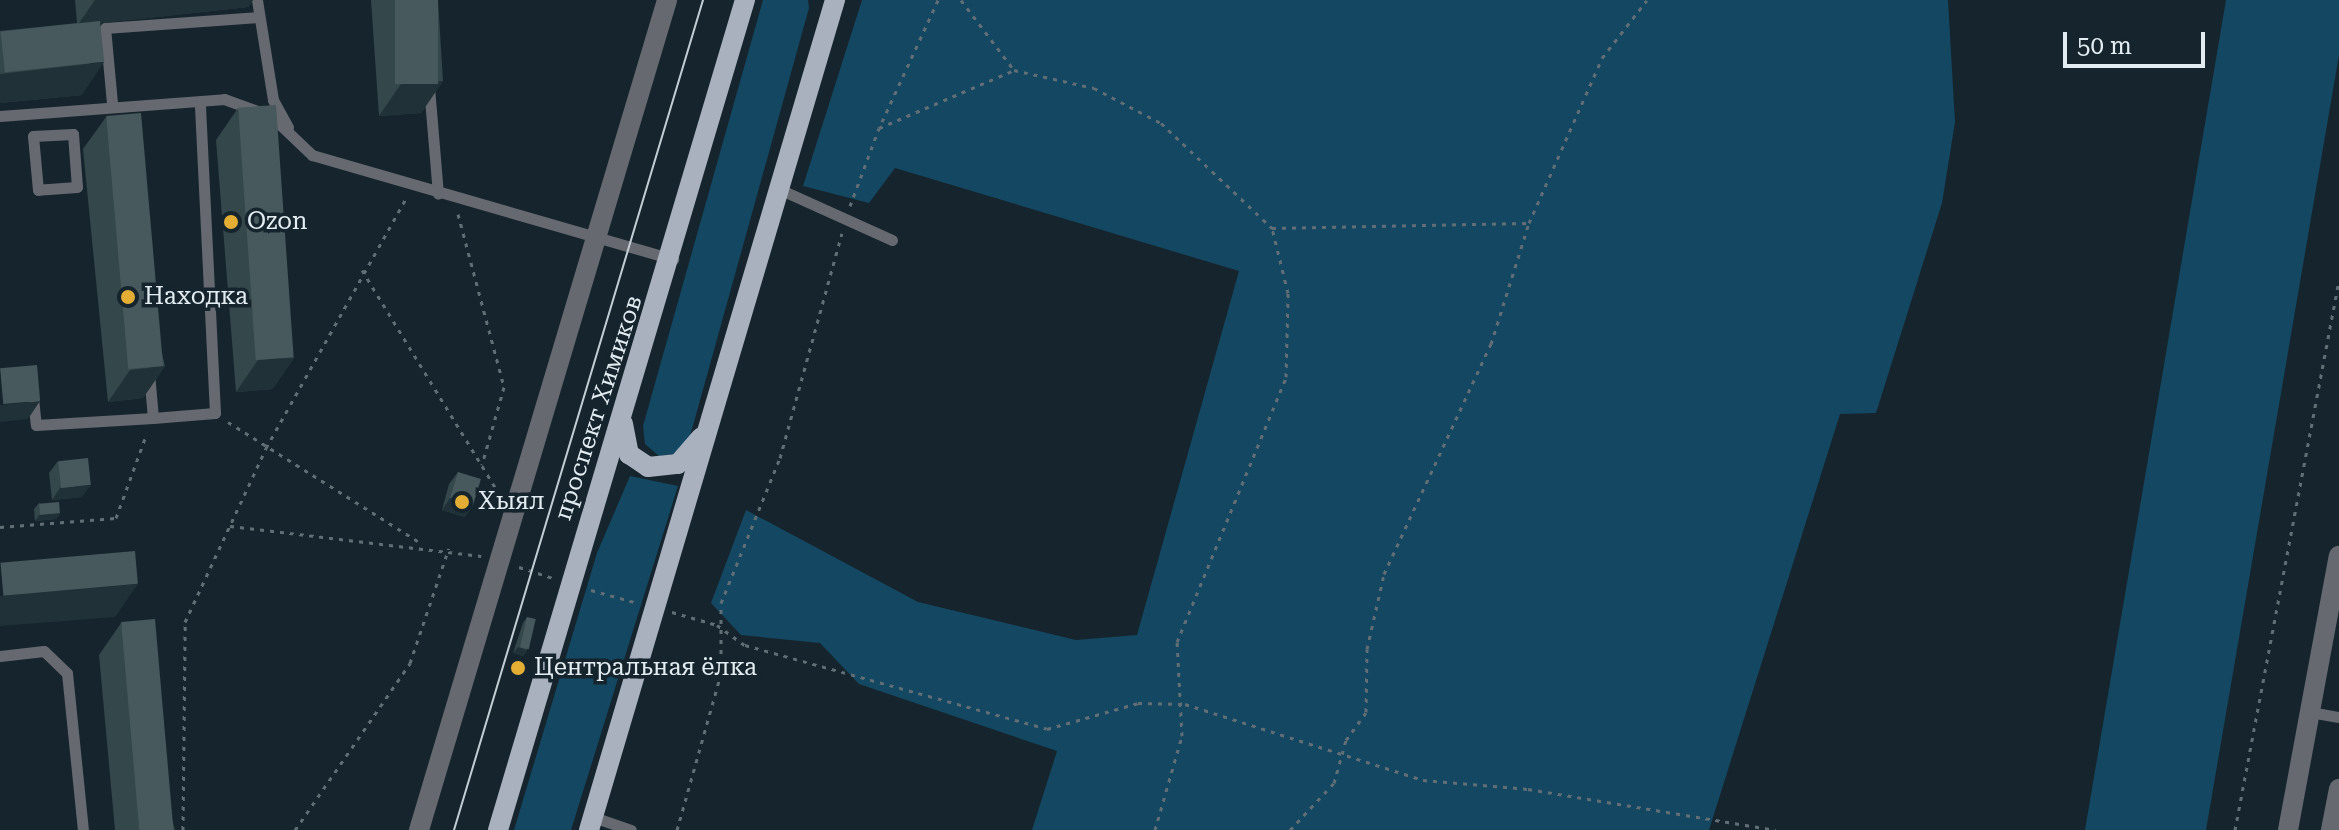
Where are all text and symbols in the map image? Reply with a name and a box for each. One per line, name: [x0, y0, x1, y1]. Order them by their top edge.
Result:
scale bar: [2067, 16, 2209, 66]
text: 50 m: [2077, 32, 2132, 60]
place label: Ozon: [247, 208, 308, 236]
marker: Ozon: [222, 213, 240, 231]
place label: Находка: [144, 283, 248, 311]
marker: Находка: [119, 288, 137, 306]
street label: проспект Химиков: [549, 292, 649, 524]
place label: Хыял: [478, 488, 545, 516]
marker: Хыял: [453, 493, 471, 511]
place label: Центральная ёлка: [534, 654, 757, 682]
marker: Центральная ёлка: [509, 659, 527, 677]

